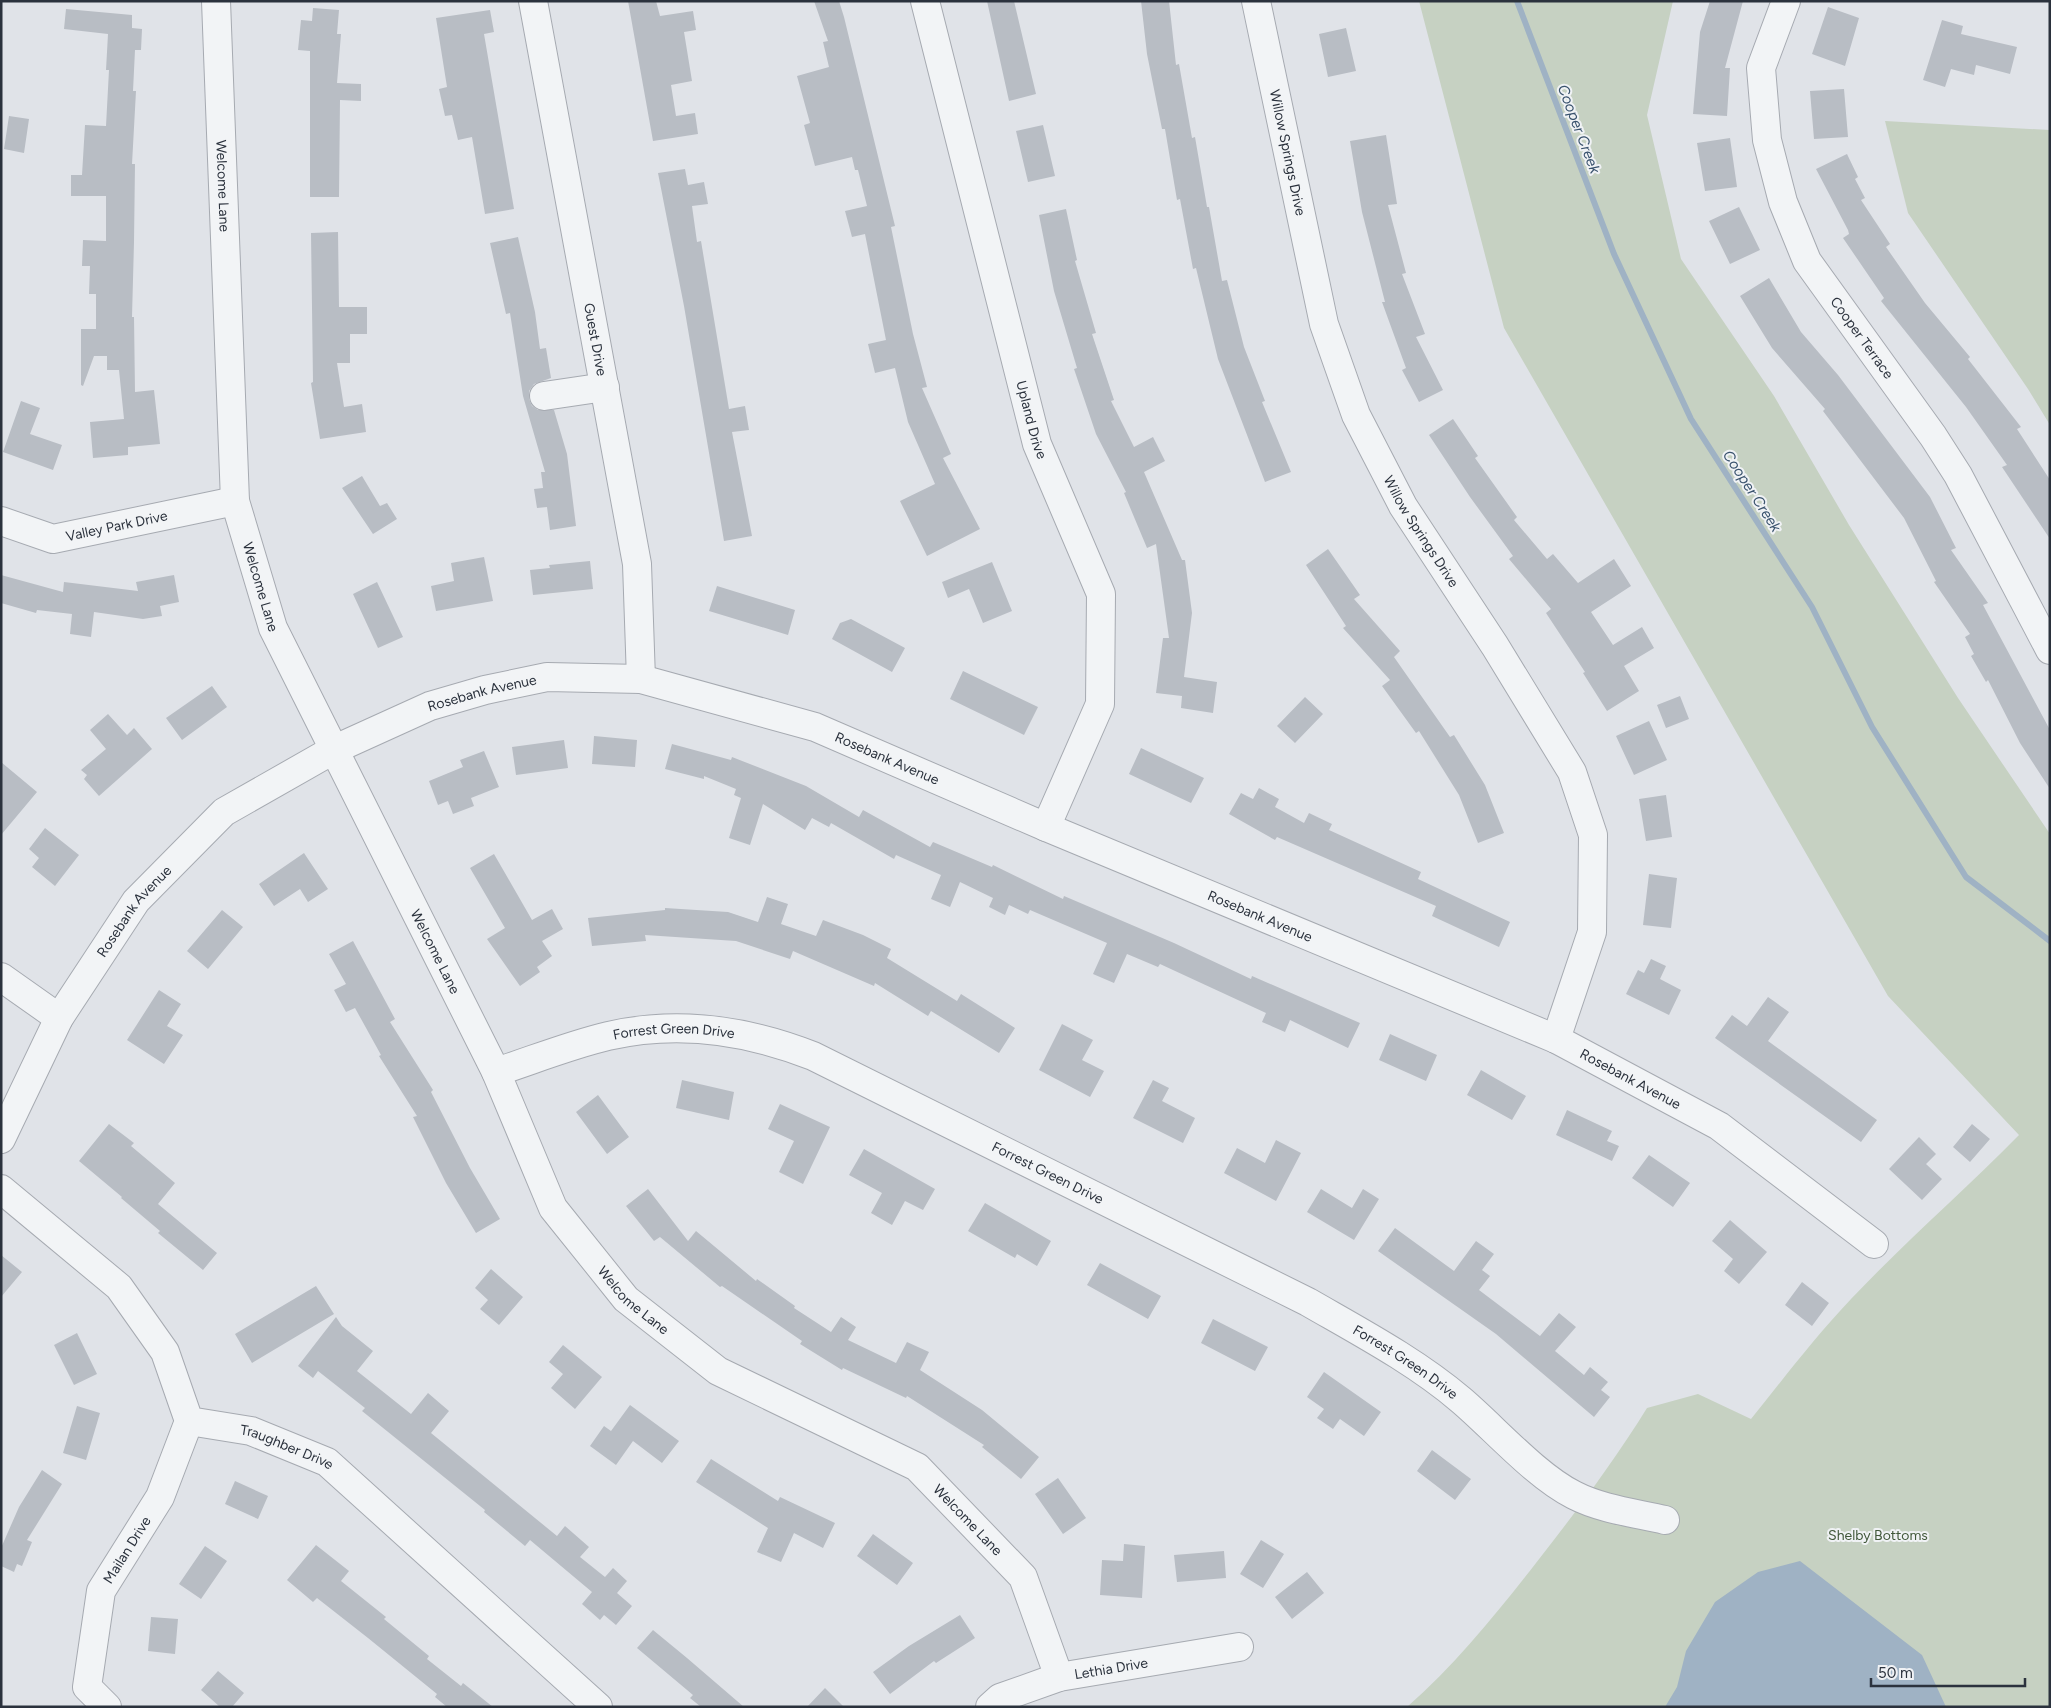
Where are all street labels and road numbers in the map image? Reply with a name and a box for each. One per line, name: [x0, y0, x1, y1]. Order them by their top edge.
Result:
street label: Willow Springs Drive: [1266, 88, 1310, 218]
street label: Welcome Lane: [213, 139, 233, 233]
street label: Cooper Terrace: [1827, 293, 1898, 382]
street label: Guest Drive: [580, 301, 611, 377]
street label: Upland Drive: [1013, 379, 1051, 462]
street label: Willow Springs Drive: [1380, 473, 1463, 591]
street label: Valley Park Drive: [64, 507, 169, 545]
street label: Welcome Lane: [239, 540, 282, 634]
street label: Rosebank Avenue: [425, 671, 538, 715]
street label: Rosebank Avenue: [832, 728, 942, 788]
street label: Rosebank Avenue: [93, 862, 175, 960]
street label: Rosebank Avenue: [1205, 887, 1315, 945]
street label: Welcome Lane: [407, 907, 464, 997]
street label: Forrest Green Drive: [611, 1020, 736, 1043]
street label: Rosebank Avenue: [1577, 1045, 1684, 1113]
street label: Forrest Green Drive: [989, 1138, 1107, 1208]
street label: Welcome Lane: [594, 1262, 673, 1338]
street label: Forrest Green Drive: [1350, 1321, 1462, 1403]
street label: Traughber Drive: [239, 1421, 338, 1473]
street label: Welcome Lane: [930, 1481, 1006, 1559]
street label: Mailan Drive: [99, 1513, 155, 1587]
street label: Lethia Drive: [1073, 1654, 1150, 1683]

